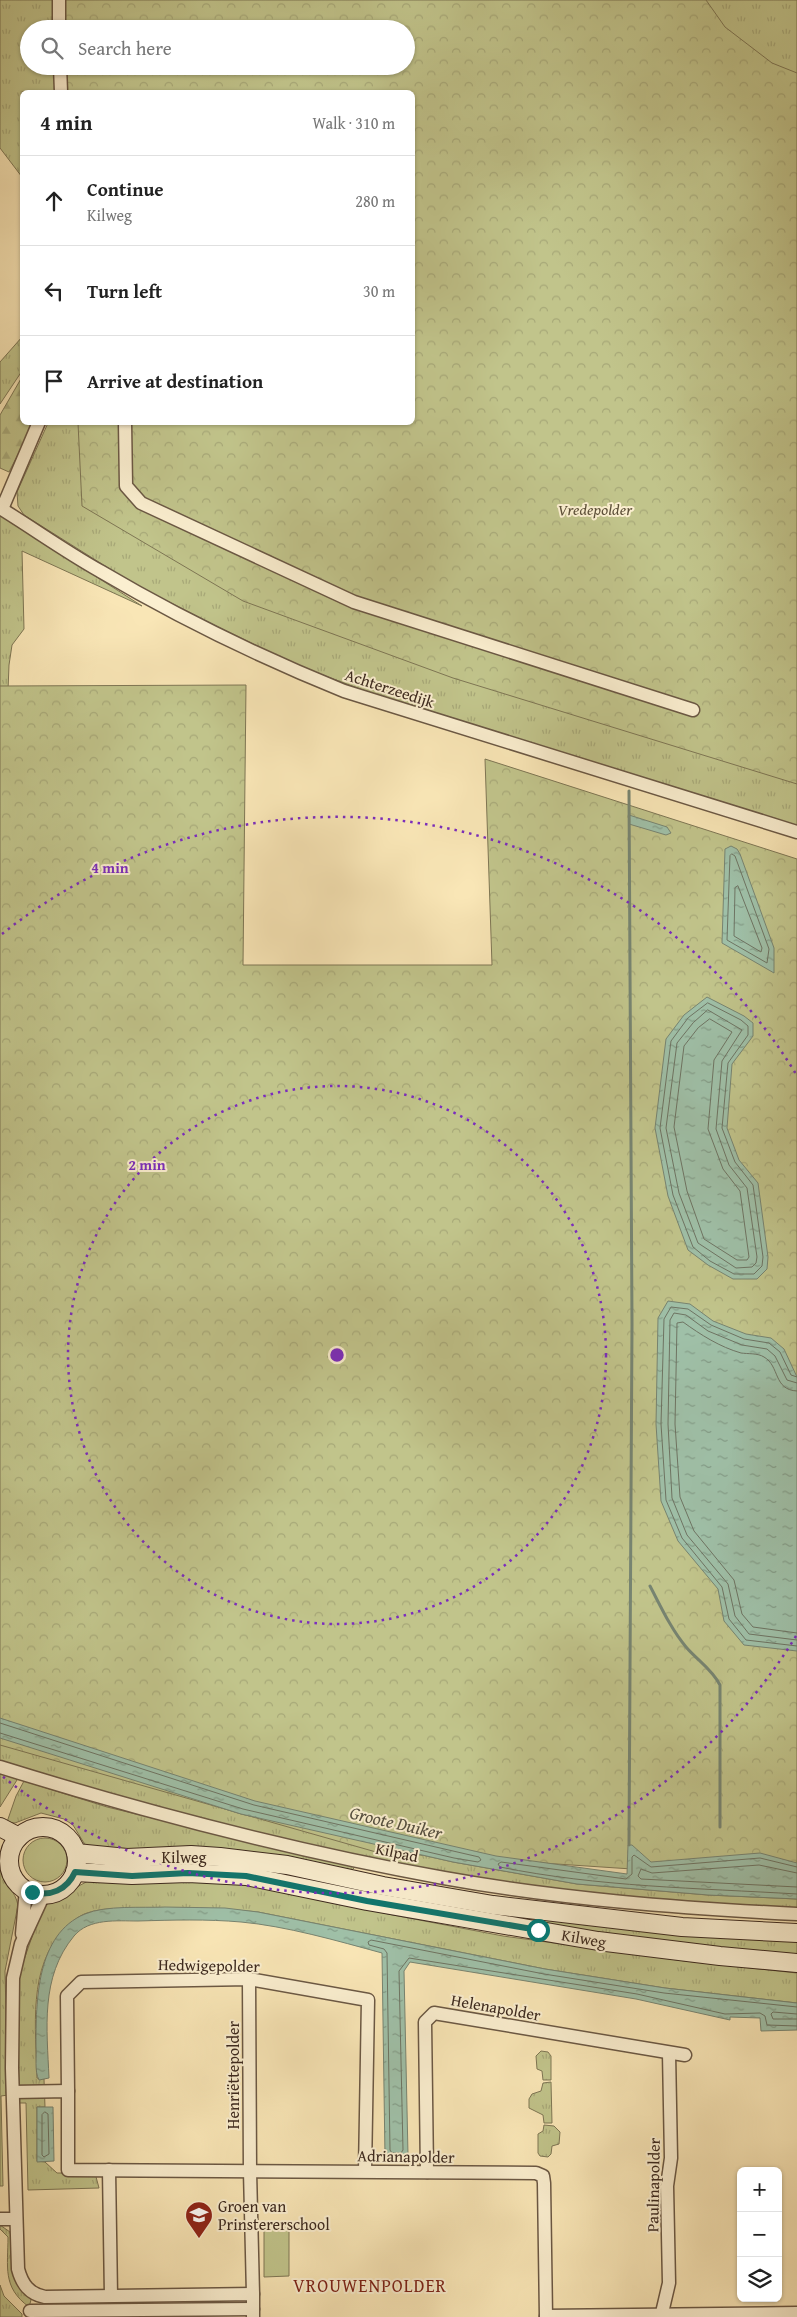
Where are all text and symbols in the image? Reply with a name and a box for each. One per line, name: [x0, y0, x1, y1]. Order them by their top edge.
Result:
search box: [20, 20, 415, 75]
icon: search: [38, 34, 66, 62]
text: Search here: [78, 34, 172, 62]
text: 4 min: [40, 107, 92, 138]
text: Walk · 310 m: [312, 111, 395, 135]
text: Continue: [87, 175, 164, 203]
icon: ahead: [40, 187, 68, 215]
text: 280 m: [355, 189, 395, 213]
text: Kilweg: [87, 203, 132, 227]
icon: left: [40, 277, 68, 305]
text: Turn left: [87, 277, 162, 305]
text: 30 m: [363, 279, 395, 303]
icon: arrive: [40, 367, 68, 395]
text: Arrive at destination: [87, 367, 263, 395]
park label: Vredepolder: [558, 497, 633, 521]
street label: Achterzeedijk: [342, 662, 439, 714]
text: 4 min: [91, 857, 129, 878]
text: 2 min: [128, 1154, 166, 1175]
centre of rings: [328, 1346, 346, 1364]
water label: Groote Duiker: [347, 1799, 446, 1847]
street label: Kilpad: [373, 1836, 421, 1868]
street label: Kilweg: [162, 1845, 207, 1869]
route end: [21, 1881, 44, 1904]
route start: [527, 1919, 550, 1942]
street label: Kilweg: [560, 1922, 608, 1954]
street label: Hedwigepolder: [158, 1952, 261, 1978]
street label: Helenapolder: [449, 1987, 543, 2027]
street label: Henriëttepolder: [221, 2020, 245, 2129]
street label: Paulinapolder: [640, 2137, 666, 2232]
street label: Adrianapolder: [357, 2143, 455, 2169]
map controls: [737, 2167, 782, 2302]
button: +: [737, 2167, 782, 2212]
place label: Groen van Prinstererschool: [218, 2194, 330, 2236]
school or university icon: Groen van Prinstererschool: [184, 2200, 214, 2239]
button: −: [737, 2212, 782, 2257]
button: layers: [737, 2257, 782, 2302]
district label: VROUWENPOLDER: [293, 2272, 447, 2299]

